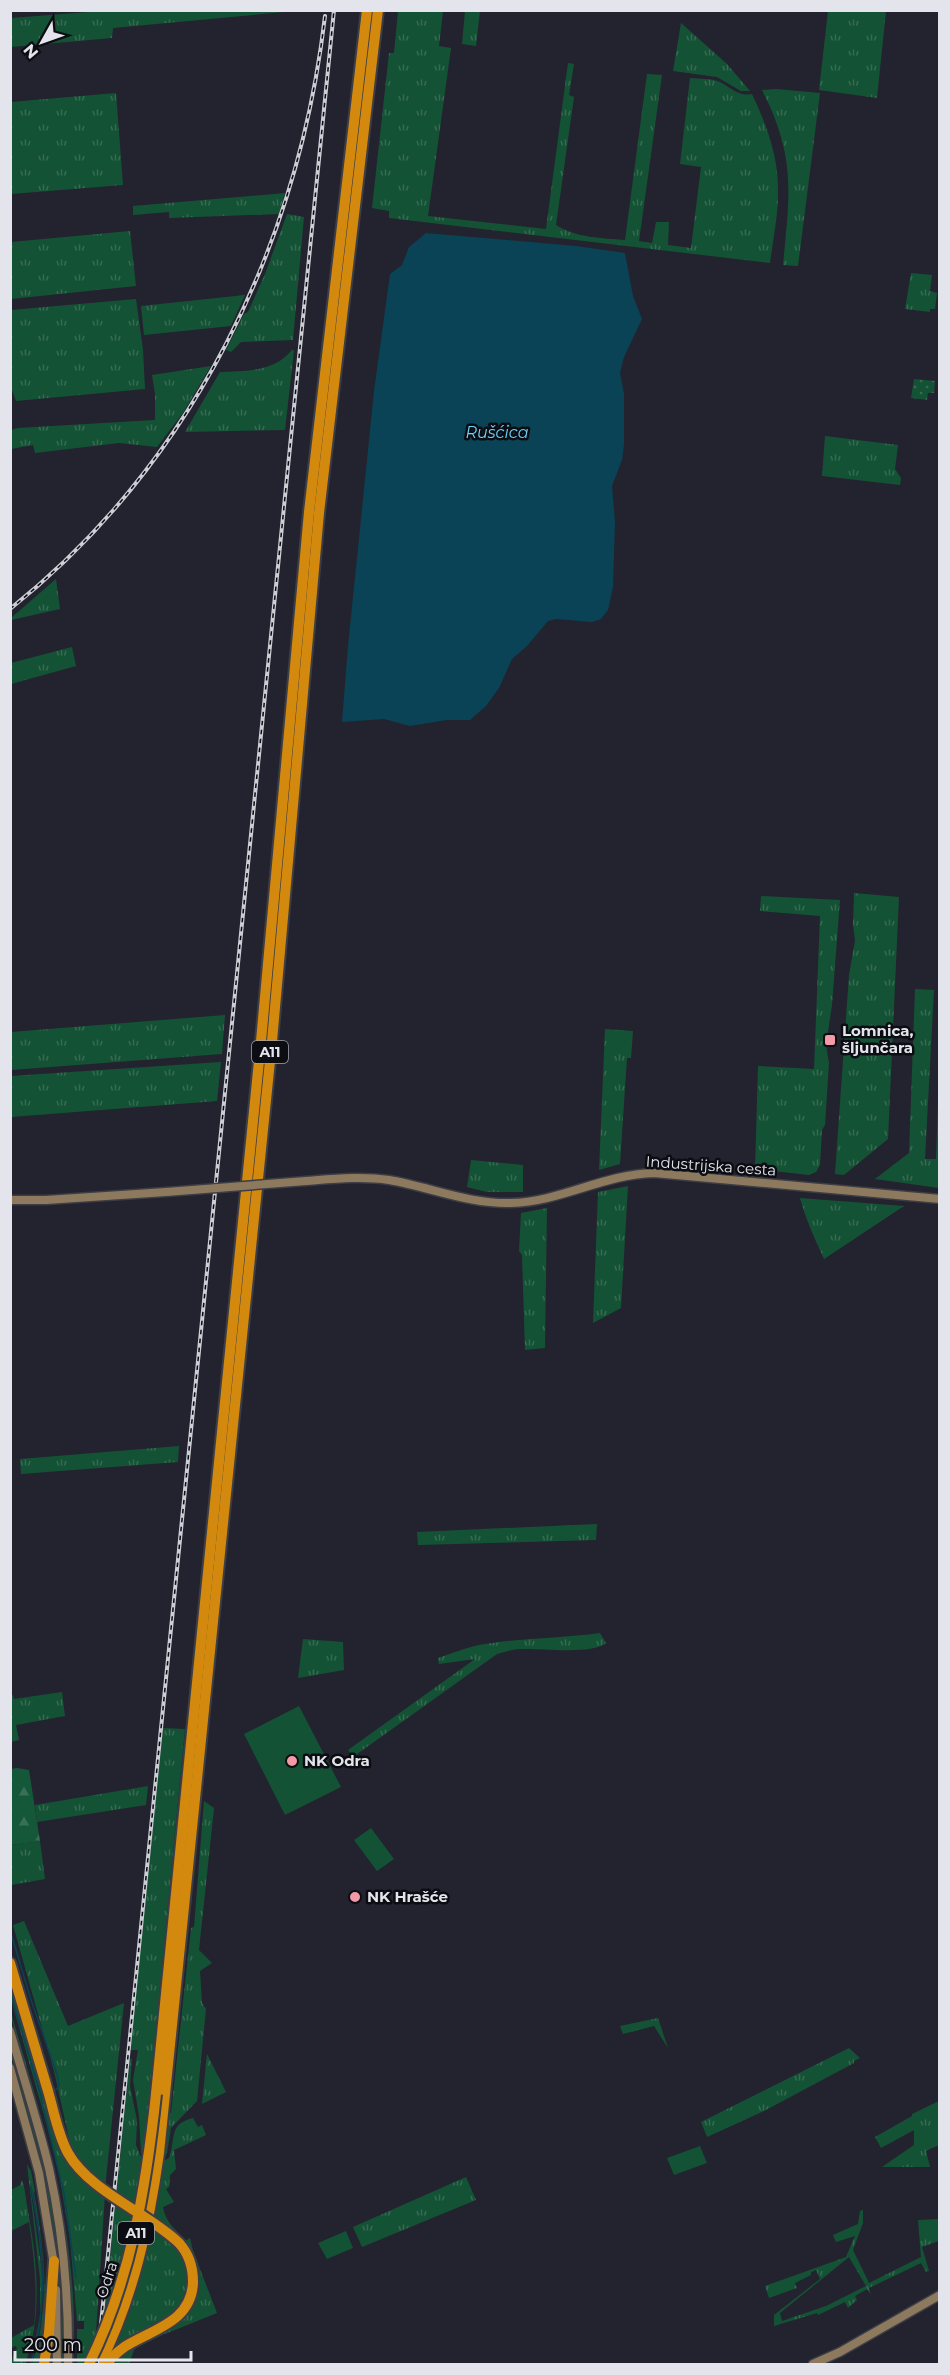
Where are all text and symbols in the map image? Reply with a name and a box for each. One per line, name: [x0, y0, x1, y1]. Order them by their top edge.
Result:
north arrow: [12, 12, 72, 72]
text: N: [19, 40, 42, 62]
water label: Rušćica: [465, 423, 529, 442]
place label: Lomnica, šljunčara: [842, 1021, 914, 1057]
marker: Lomnica, šljunčara: [823, 1033, 837, 1047]
road number: A11: [252, 1041, 288, 1063]
street label: Industrijska cesta: [645, 1151, 777, 1180]
place label: NK Odra: [304, 1751, 370, 1770]
marker: NK Odra: [285, 1754, 299, 1768]
place label: NK Hrašće: [367, 1887, 448, 1906]
marker: NK Hrašće: [348, 1890, 362, 1904]
road number: A11: [118, 2222, 154, 2244]
street label: Odra: [92, 2259, 121, 2300]
scale bar: [15, 2324, 190, 2362]
text: 200 m: [24, 2334, 82, 2356]

